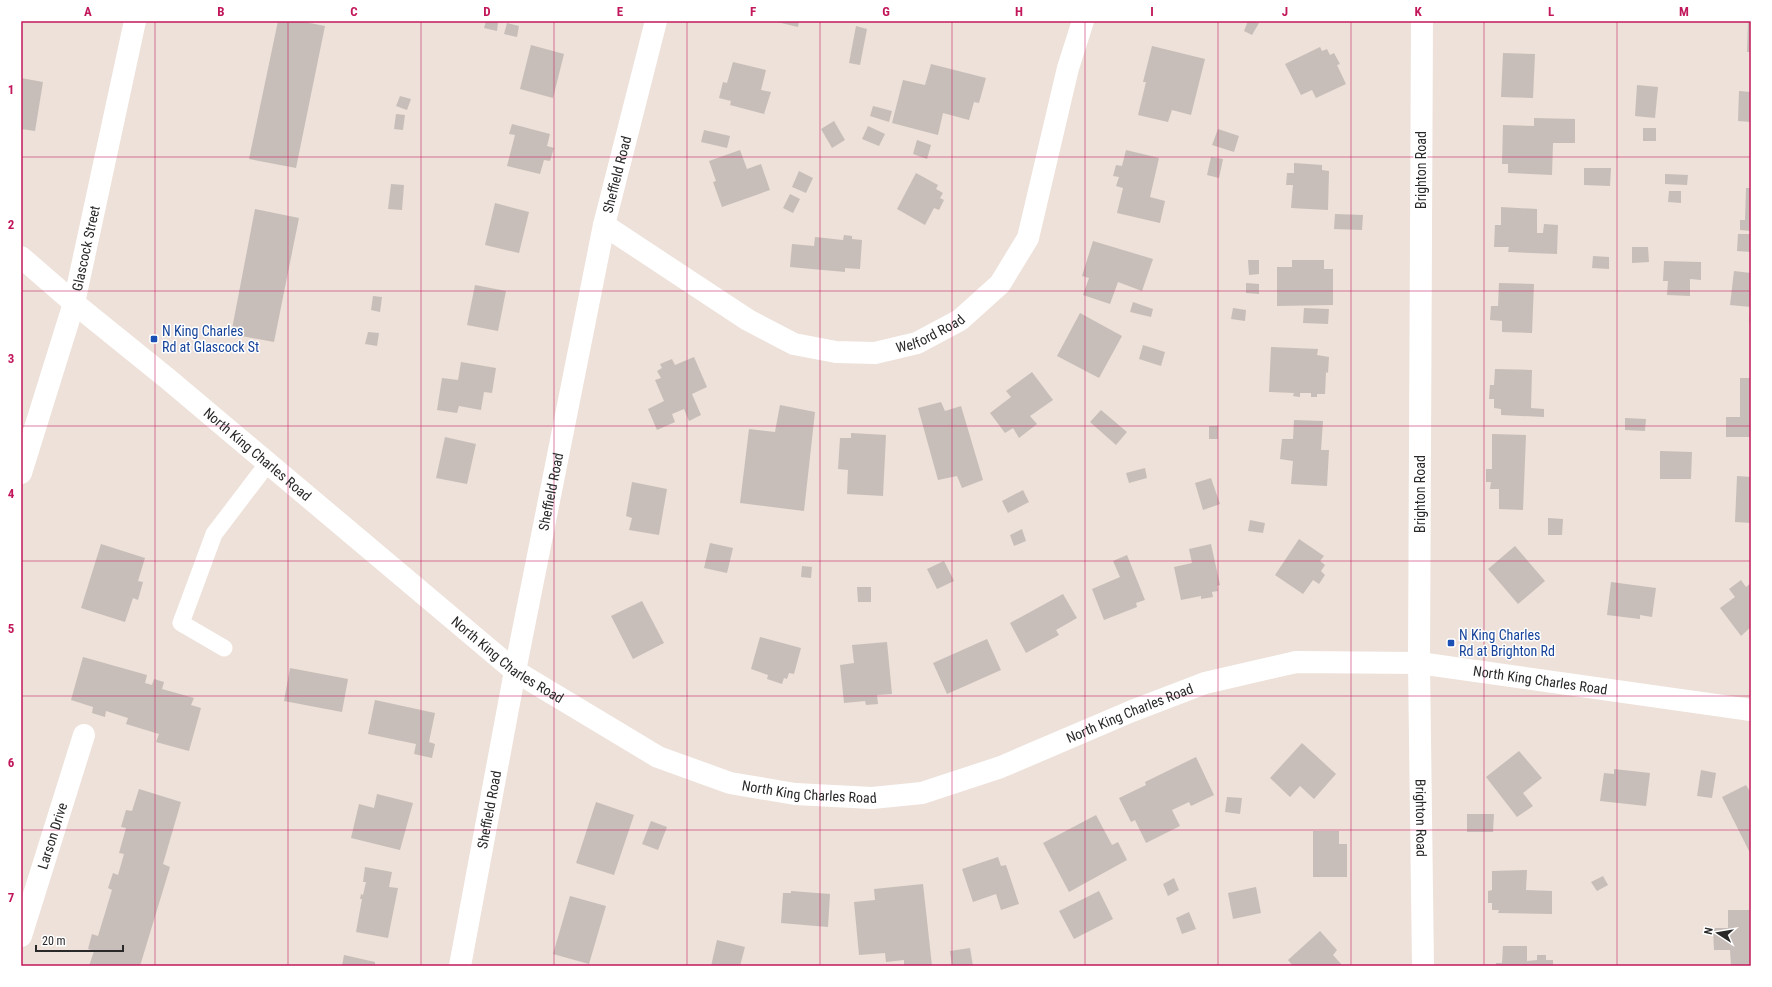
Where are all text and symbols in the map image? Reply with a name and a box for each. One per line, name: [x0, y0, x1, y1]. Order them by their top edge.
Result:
text: A: [84, 4, 92, 19]
text: B: [217, 4, 225, 19]
text: C: [350, 4, 358, 19]
text: D: [483, 4, 491, 19]
text: E: [617, 4, 624, 19]
text: F: [750, 4, 756, 19]
text: G: [882, 4, 890, 19]
text: H: [1015, 4, 1023, 19]
text: I: [1150, 4, 1154, 19]
text: J: [1282, 4, 1288, 19]
text: K: [1414, 4, 1422, 19]
text: L: [1548, 4, 1554, 19]
text: M: [1679, 4, 1689, 19]
text: 1: [8, 82, 14, 97]
street label: Brighton Road: [1413, 131, 1429, 209]
street label: Sheffield Road: [599, 134, 634, 215]
street label: Glascock Street: [69, 204, 103, 293]
text: 2: [8, 217, 15, 232]
street label: Welford Road: [894, 311, 968, 356]
place label: N King Charles Rd at Glascock St: [162, 323, 259, 355]
marker: N King Charles Rd at Glascock St: [149, 334, 159, 344]
text: 3: [8, 351, 14, 366]
street label: North King Charles Road: [201, 405, 314, 504]
street label: Sheffield Road: [535, 451, 566, 532]
street label: Brighton Road: [1412, 455, 1428, 533]
text: 4: [8, 486, 15, 501]
street label: North King Charles Road: [448, 613, 566, 706]
text: 5: [8, 621, 15, 636]
place label: N King Charles Rd at Brighton Rd: [1459, 627, 1555, 659]
marker: N King Charles Rd at Brighton Rd: [1446, 638, 1456, 648]
street label: North King Charles Road: [1472, 663, 1608, 698]
street label: North King Charles Road: [1064, 680, 1195, 746]
text: 6: [8, 755, 15, 770]
street label: Sheffield Road: [474, 769, 504, 850]
street label: North King Charles Road: [741, 777, 877, 806]
street label: Brighton Road: [1413, 779, 1430, 857]
street label: Larson Drive: [34, 800, 70, 871]
text: 7: [8, 890, 15, 905]
north arrow: [1698, 913, 1738, 953]
text: N: [1702, 926, 1716, 936]
scale bar: [36, 927, 123, 953]
text: 20 m: [42, 934, 66, 948]

